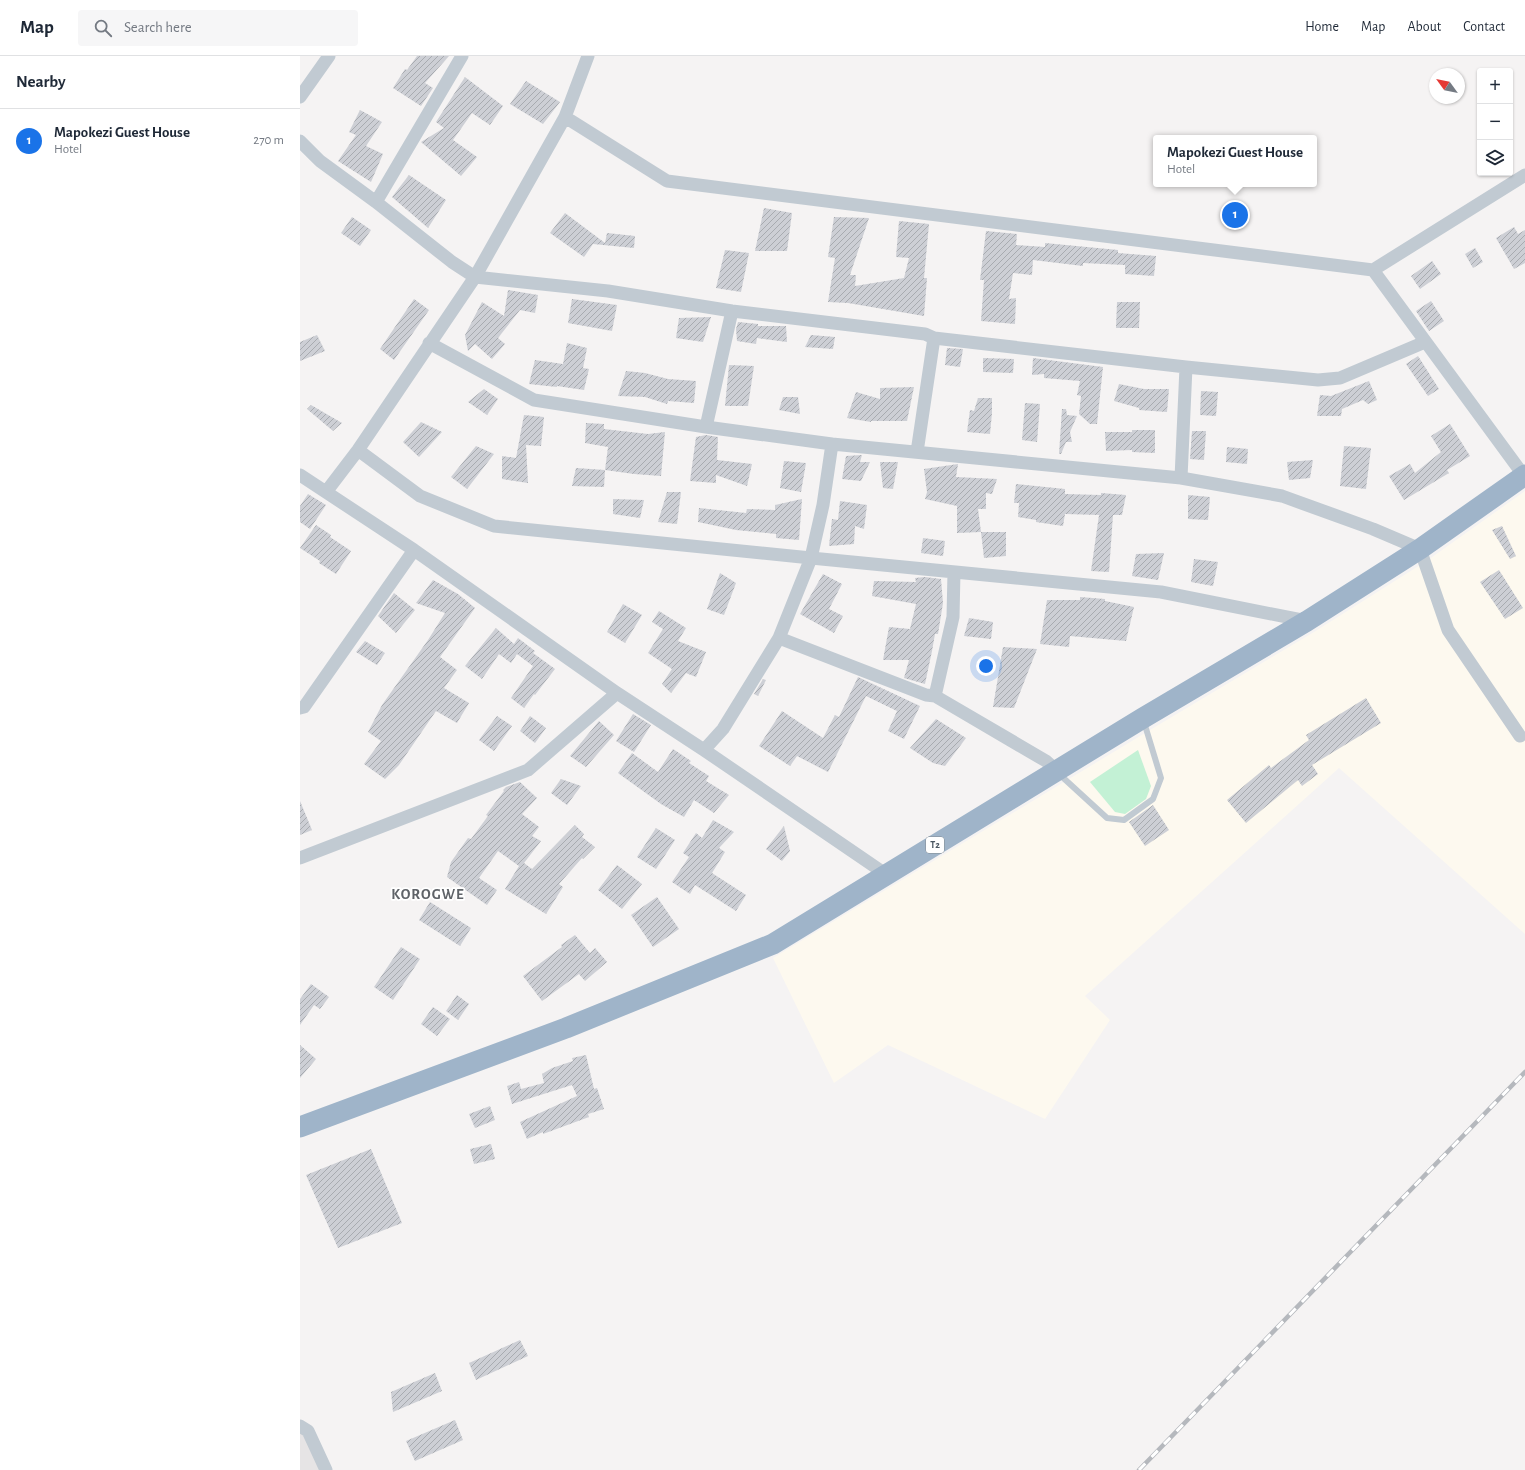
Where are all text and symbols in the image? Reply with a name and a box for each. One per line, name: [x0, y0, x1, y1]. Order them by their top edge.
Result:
search box: [78, 10, 358, 46]
icon: search: [92, 17, 114, 39]
text: Map: [20, 18, 54, 37]
text: Search here: [124, 20, 192, 35]
text: Home: [1305, 20, 1339, 34]
text: Map: [1361, 20, 1385, 34]
text: About: [1407, 20, 1441, 34]
text: Contact: [1463, 20, 1505, 34]
north arrow: [1429, 68, 1465, 104]
map controls: [1477, 68, 1513, 176]
button: +: [1477, 68, 1513, 104]
text: Nearby: [16, 73, 66, 90]
button: −: [1477, 104, 1513, 140]
text: Mapokezi Guest House: [54, 125, 190, 140]
text: 1: [27, 134, 31, 147]
text: 270 m: [253, 134, 284, 147]
popup: [1153, 135, 1317, 187]
button: layers: [1477, 140, 1513, 176]
text: Hotel: [54, 143, 82, 156]
text: Mapokezi Guest House: [1167, 145, 1303, 160]
text: Hotel: [1167, 163, 1195, 176]
pin: 1: [1222, 200, 1248, 230]
your location: [976, 656, 996, 676]
road number: T2: [926, 837, 944, 853]
district label: KOROGWE: [391, 887, 465, 902]

